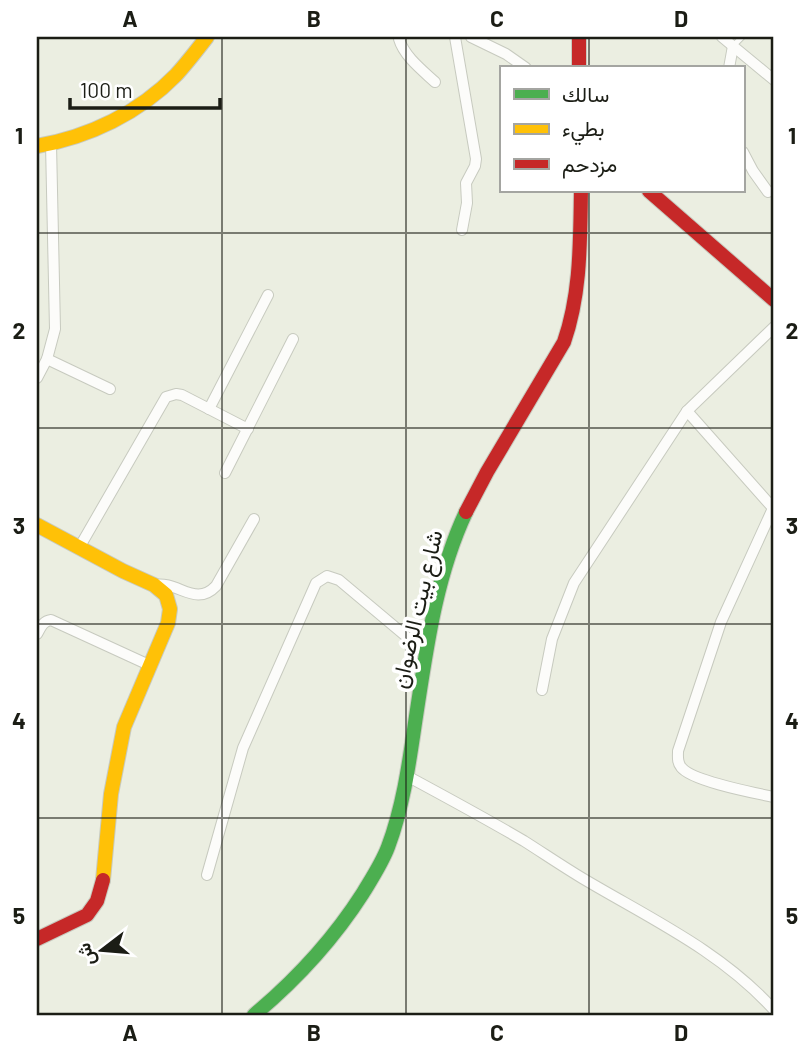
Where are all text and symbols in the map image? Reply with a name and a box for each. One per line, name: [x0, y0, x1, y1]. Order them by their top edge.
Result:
text: A: [122, 4, 138, 32]
text: B: [307, 4, 321, 32]
text: C: [490, 4, 504, 32]
text: D: [674, 4, 688, 32]
scale bar: [70, 66, 220, 110]
legend: [500, 66, 744, 192]
text: 100 m: [80, 77, 133, 102]
text: سالك: [562, 81, 609, 106]
text: بطيء: [562, 115, 605, 146]
text: 1: [15, 121, 23, 149]
text: 1: [788, 121, 796, 149]
text: مزدحم: [562, 151, 617, 179]
text: 2: [13, 316, 25, 344]
text: 2: [786, 316, 798, 344]
text: 3: [13, 511, 25, 539]
text: 3: [786, 511, 798, 539]
street label: شارع بيت الرضوان: [384, 527, 451, 691]
text: 4: [12, 706, 26, 734]
text: 4: [785, 706, 799, 734]
text: 5: [13, 901, 25, 929]
text: 5: [786, 901, 798, 929]
north arrow: [66, 916, 136, 986]
text: ش: [71, 940, 100, 969]
text: A: [122, 1018, 138, 1046]
text: B: [307, 1018, 321, 1046]
text: C: [490, 1018, 504, 1046]
text: D: [674, 1018, 688, 1046]

